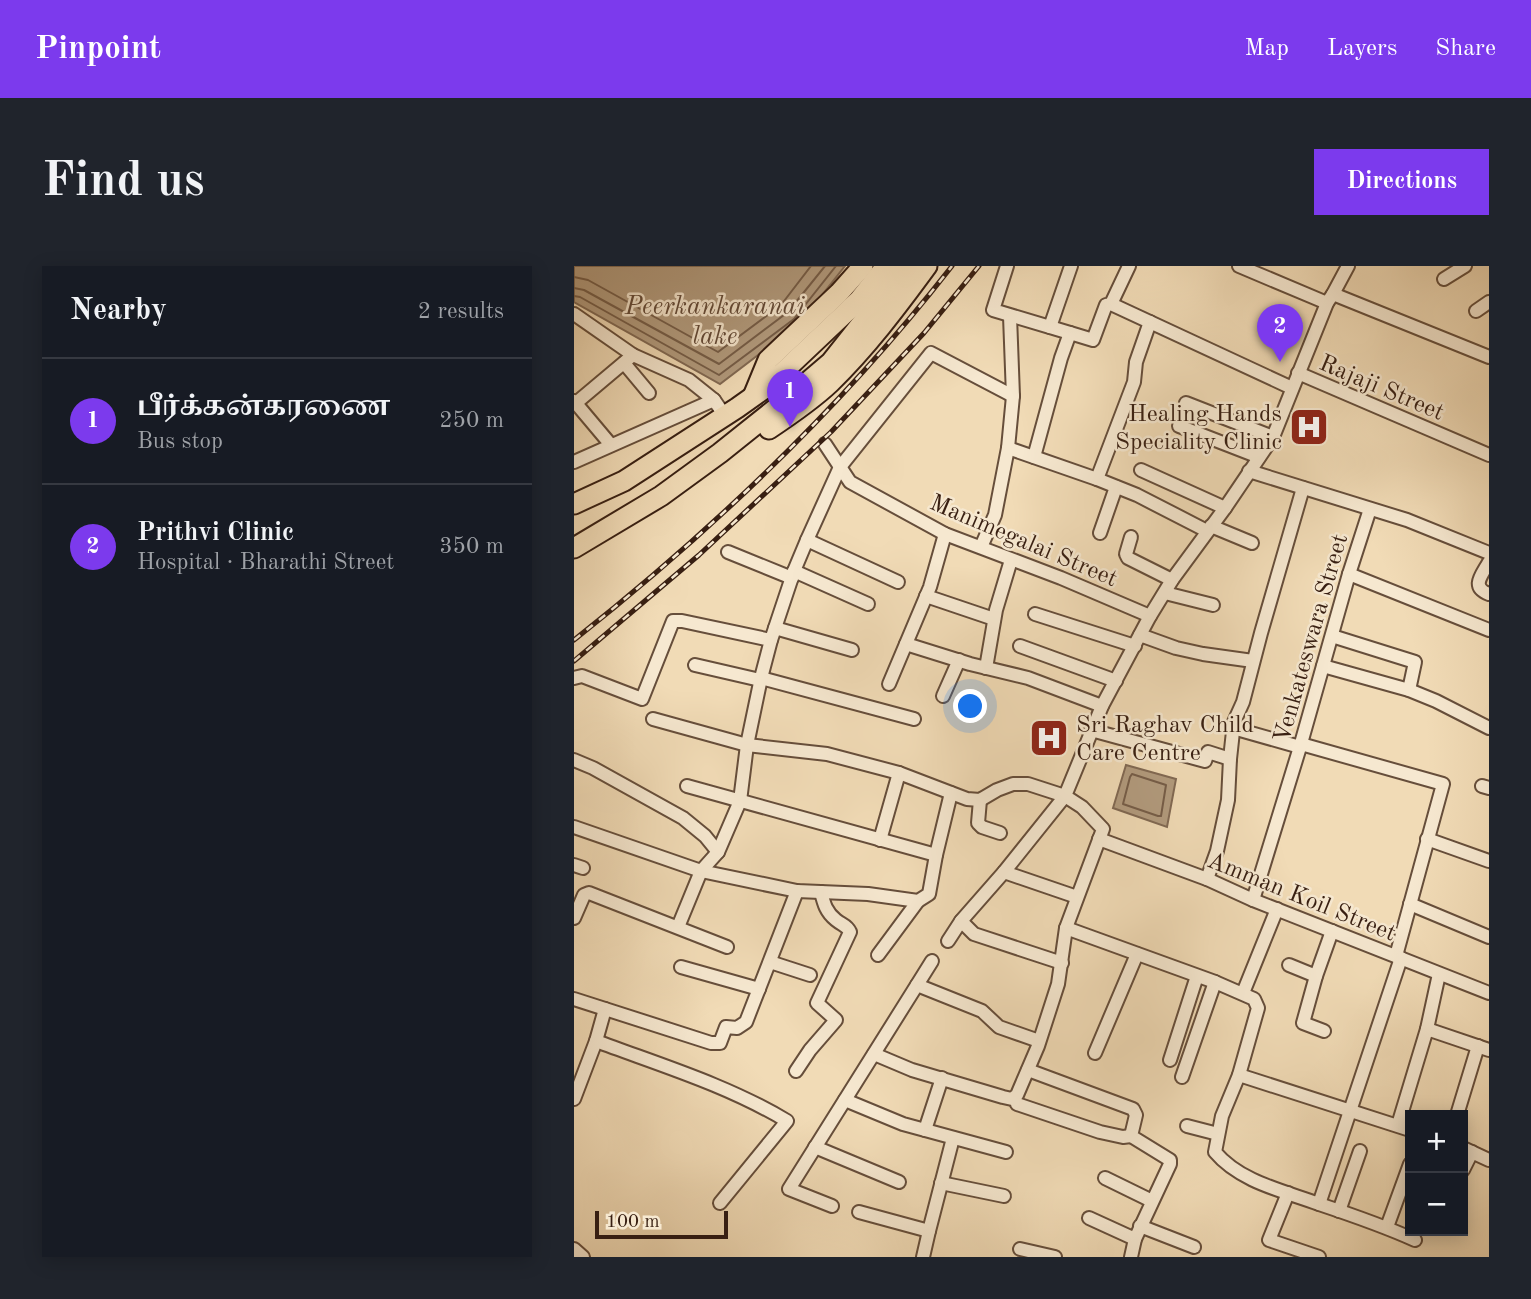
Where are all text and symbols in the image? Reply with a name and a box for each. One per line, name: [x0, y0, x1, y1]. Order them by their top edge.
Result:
text: Pinpoint: [35, 33, 161, 66]
text: Map: [1245, 37, 1289, 61]
text: Layers: [1327, 37, 1397, 61]
text: Share: [1435, 37, 1496, 61]
button: Directions: [1314, 149, 1489, 215]
text: Find us: [42, 158, 205, 207]
water label: Peerkankaranai lake: [624, 294, 805, 350]
text: Nearby: [70, 296, 167, 326]
text: 2 results: [418, 300, 504, 323]
pin: 2: [1257, 304, 1303, 362]
street label: Rajaji Street: [1315, 352, 1447, 426]
pin: 1: [767, 369, 813, 427]
text: பீர்க்கன்கரணை: [137, 395, 390, 421]
place label: Healing Hands Speciality Clinic: [1115, 403, 1282, 455]
hospital icon: Healing Hands Speciality Clinic: [1288, 406, 1330, 448]
text: 1: [86, 409, 100, 432]
text: 250 m: [439, 409, 504, 432]
text: Bus stop: [137, 430, 223, 453]
street label: Manimegalai Street: [926, 491, 1121, 592]
text: Prithvi Clinic: [137, 520, 294, 546]
street label: Venkateswara Street: [1271, 531, 1353, 746]
text: 2: [86, 535, 100, 558]
text: 350 m: [439, 535, 504, 558]
text: Hospital · Bharathi Street: [137, 551, 394, 574]
your location: [953, 689, 987, 723]
place label: Sri Raghav Child Care Centre: [1076, 714, 1254, 766]
hospital icon: Sri Raghav Child Care Centre: [1028, 717, 1070, 759]
street label: Amman Koil Street: [1203, 849, 1399, 947]
map controls: [1405, 1110, 1468, 1236]
button: +: [1405, 1110, 1468, 1173]
button: −: [1405, 1173, 1468, 1236]
scale bar: [595, 1208, 728, 1240]
text: 100 m: [606, 1213, 659, 1232]

